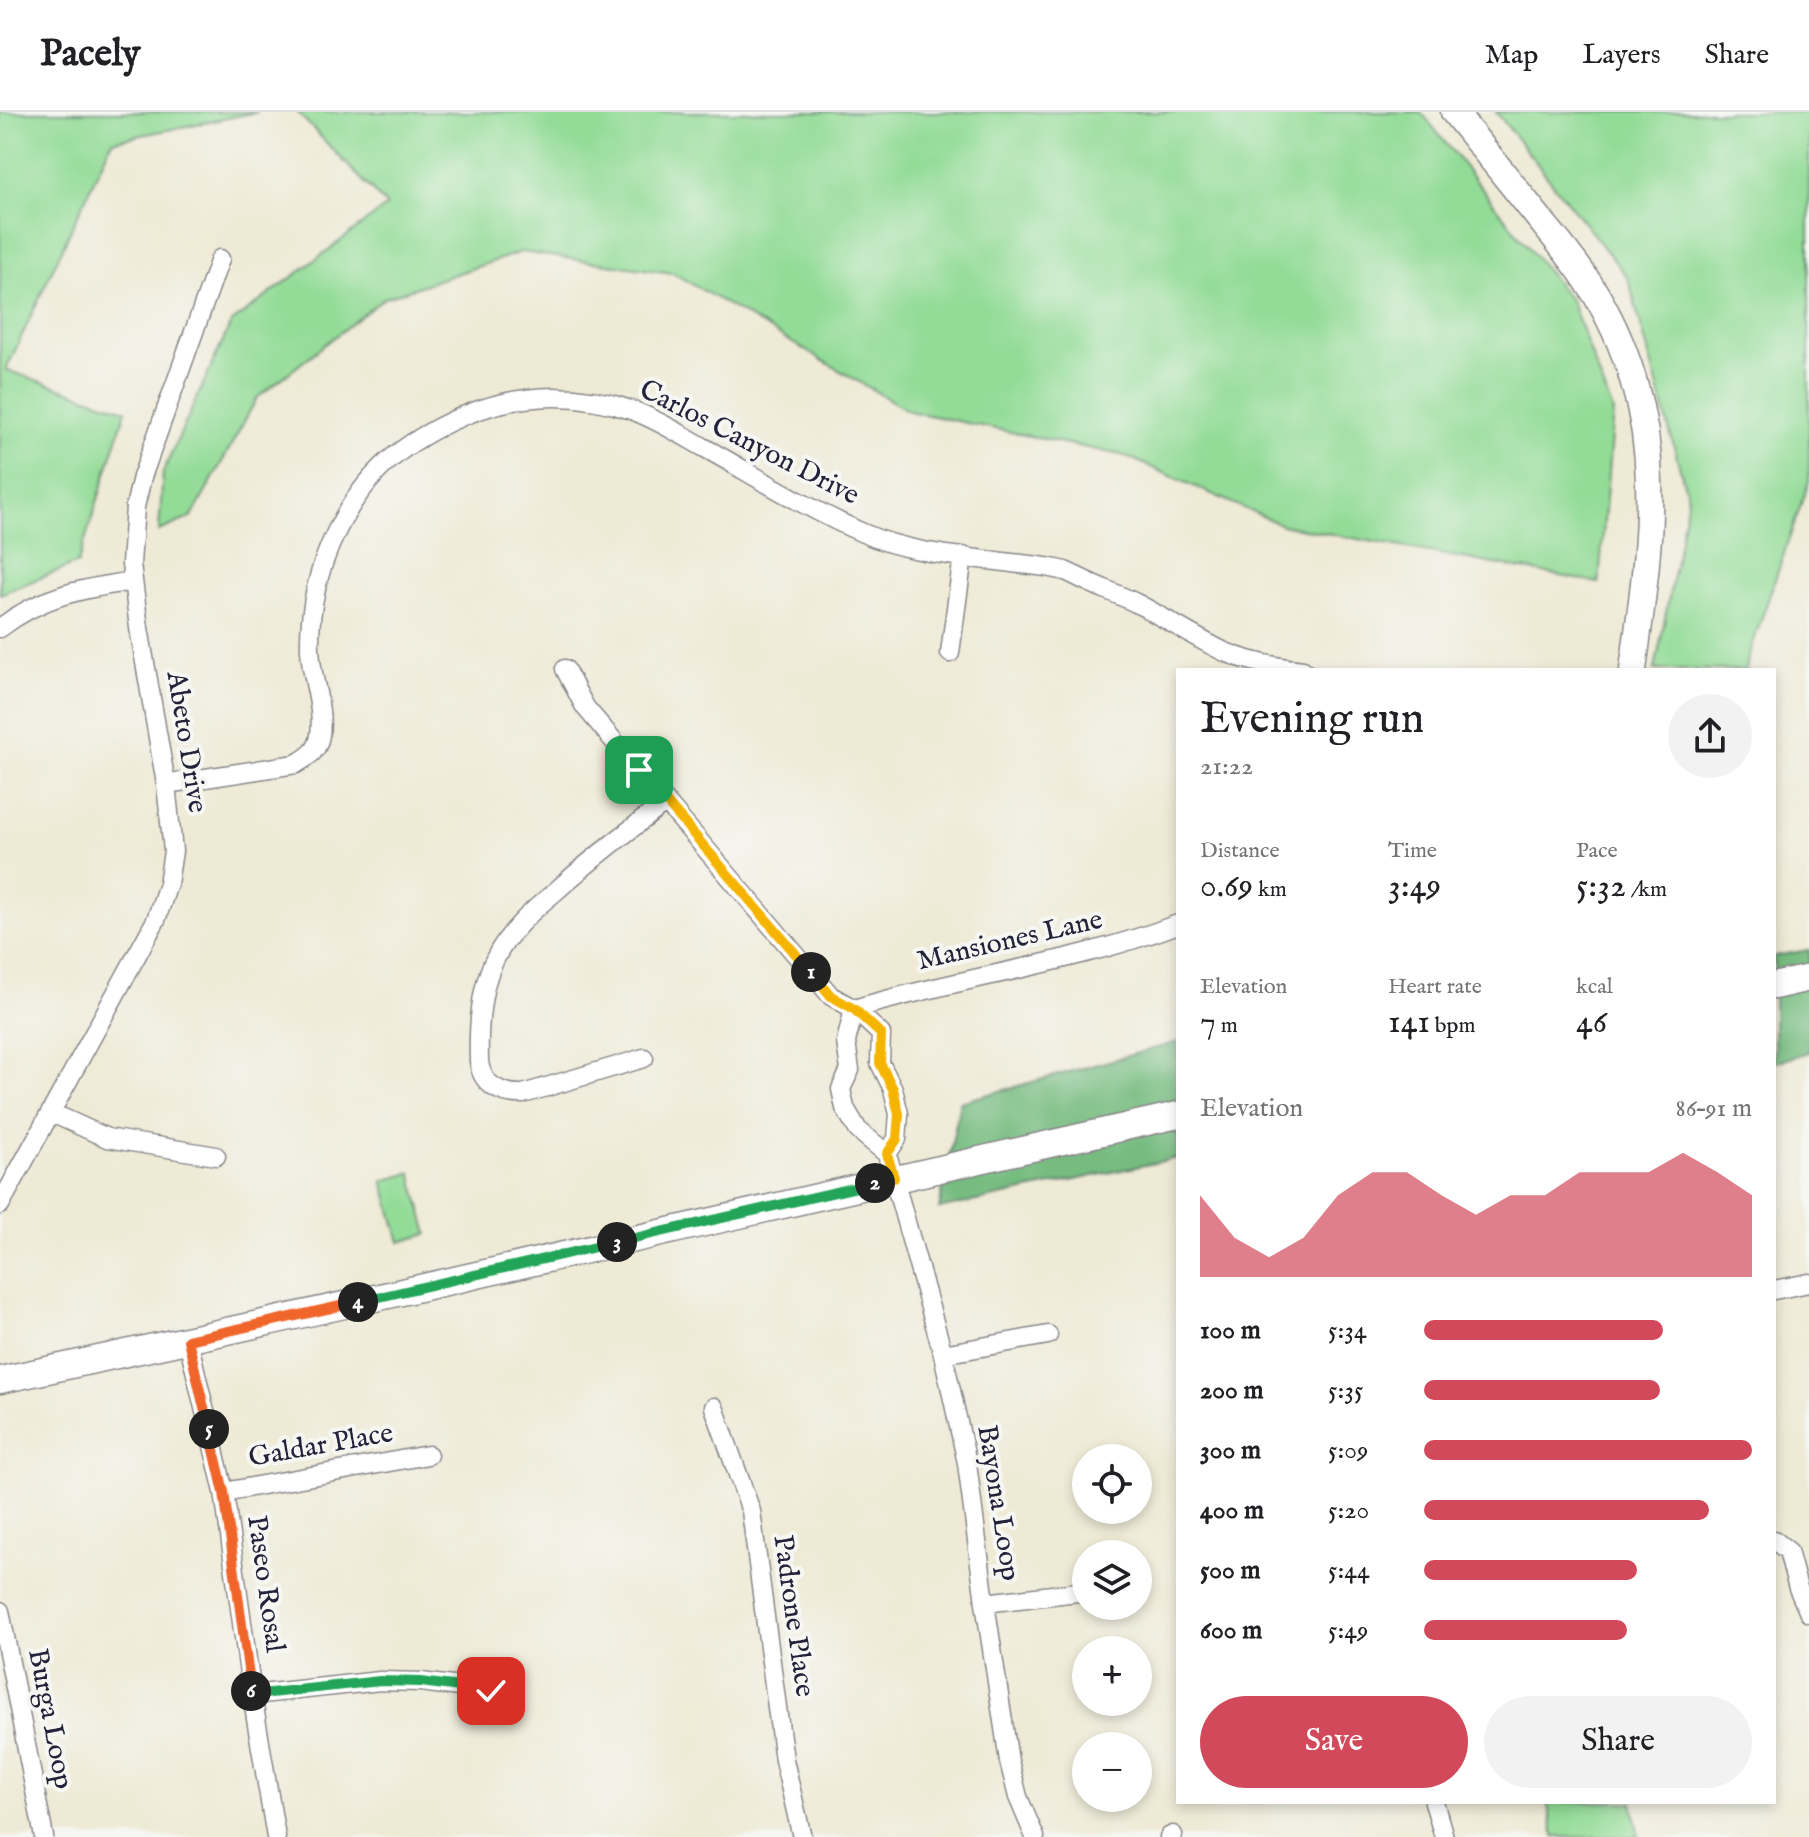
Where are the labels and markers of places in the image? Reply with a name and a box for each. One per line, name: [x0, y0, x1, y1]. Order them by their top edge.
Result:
pin: [605, 736, 673, 804]
pin: 1: [791, 952, 831, 992]
pin: 2: [855, 1163, 895, 1203]
pin: 3: [597, 1222, 637, 1262]
pin: 4: [338, 1282, 378, 1322]
pin: 5: [189, 1409, 229, 1449]
pin: [457, 1657, 525, 1725]
pin: 6: [231, 1671, 271, 1711]

